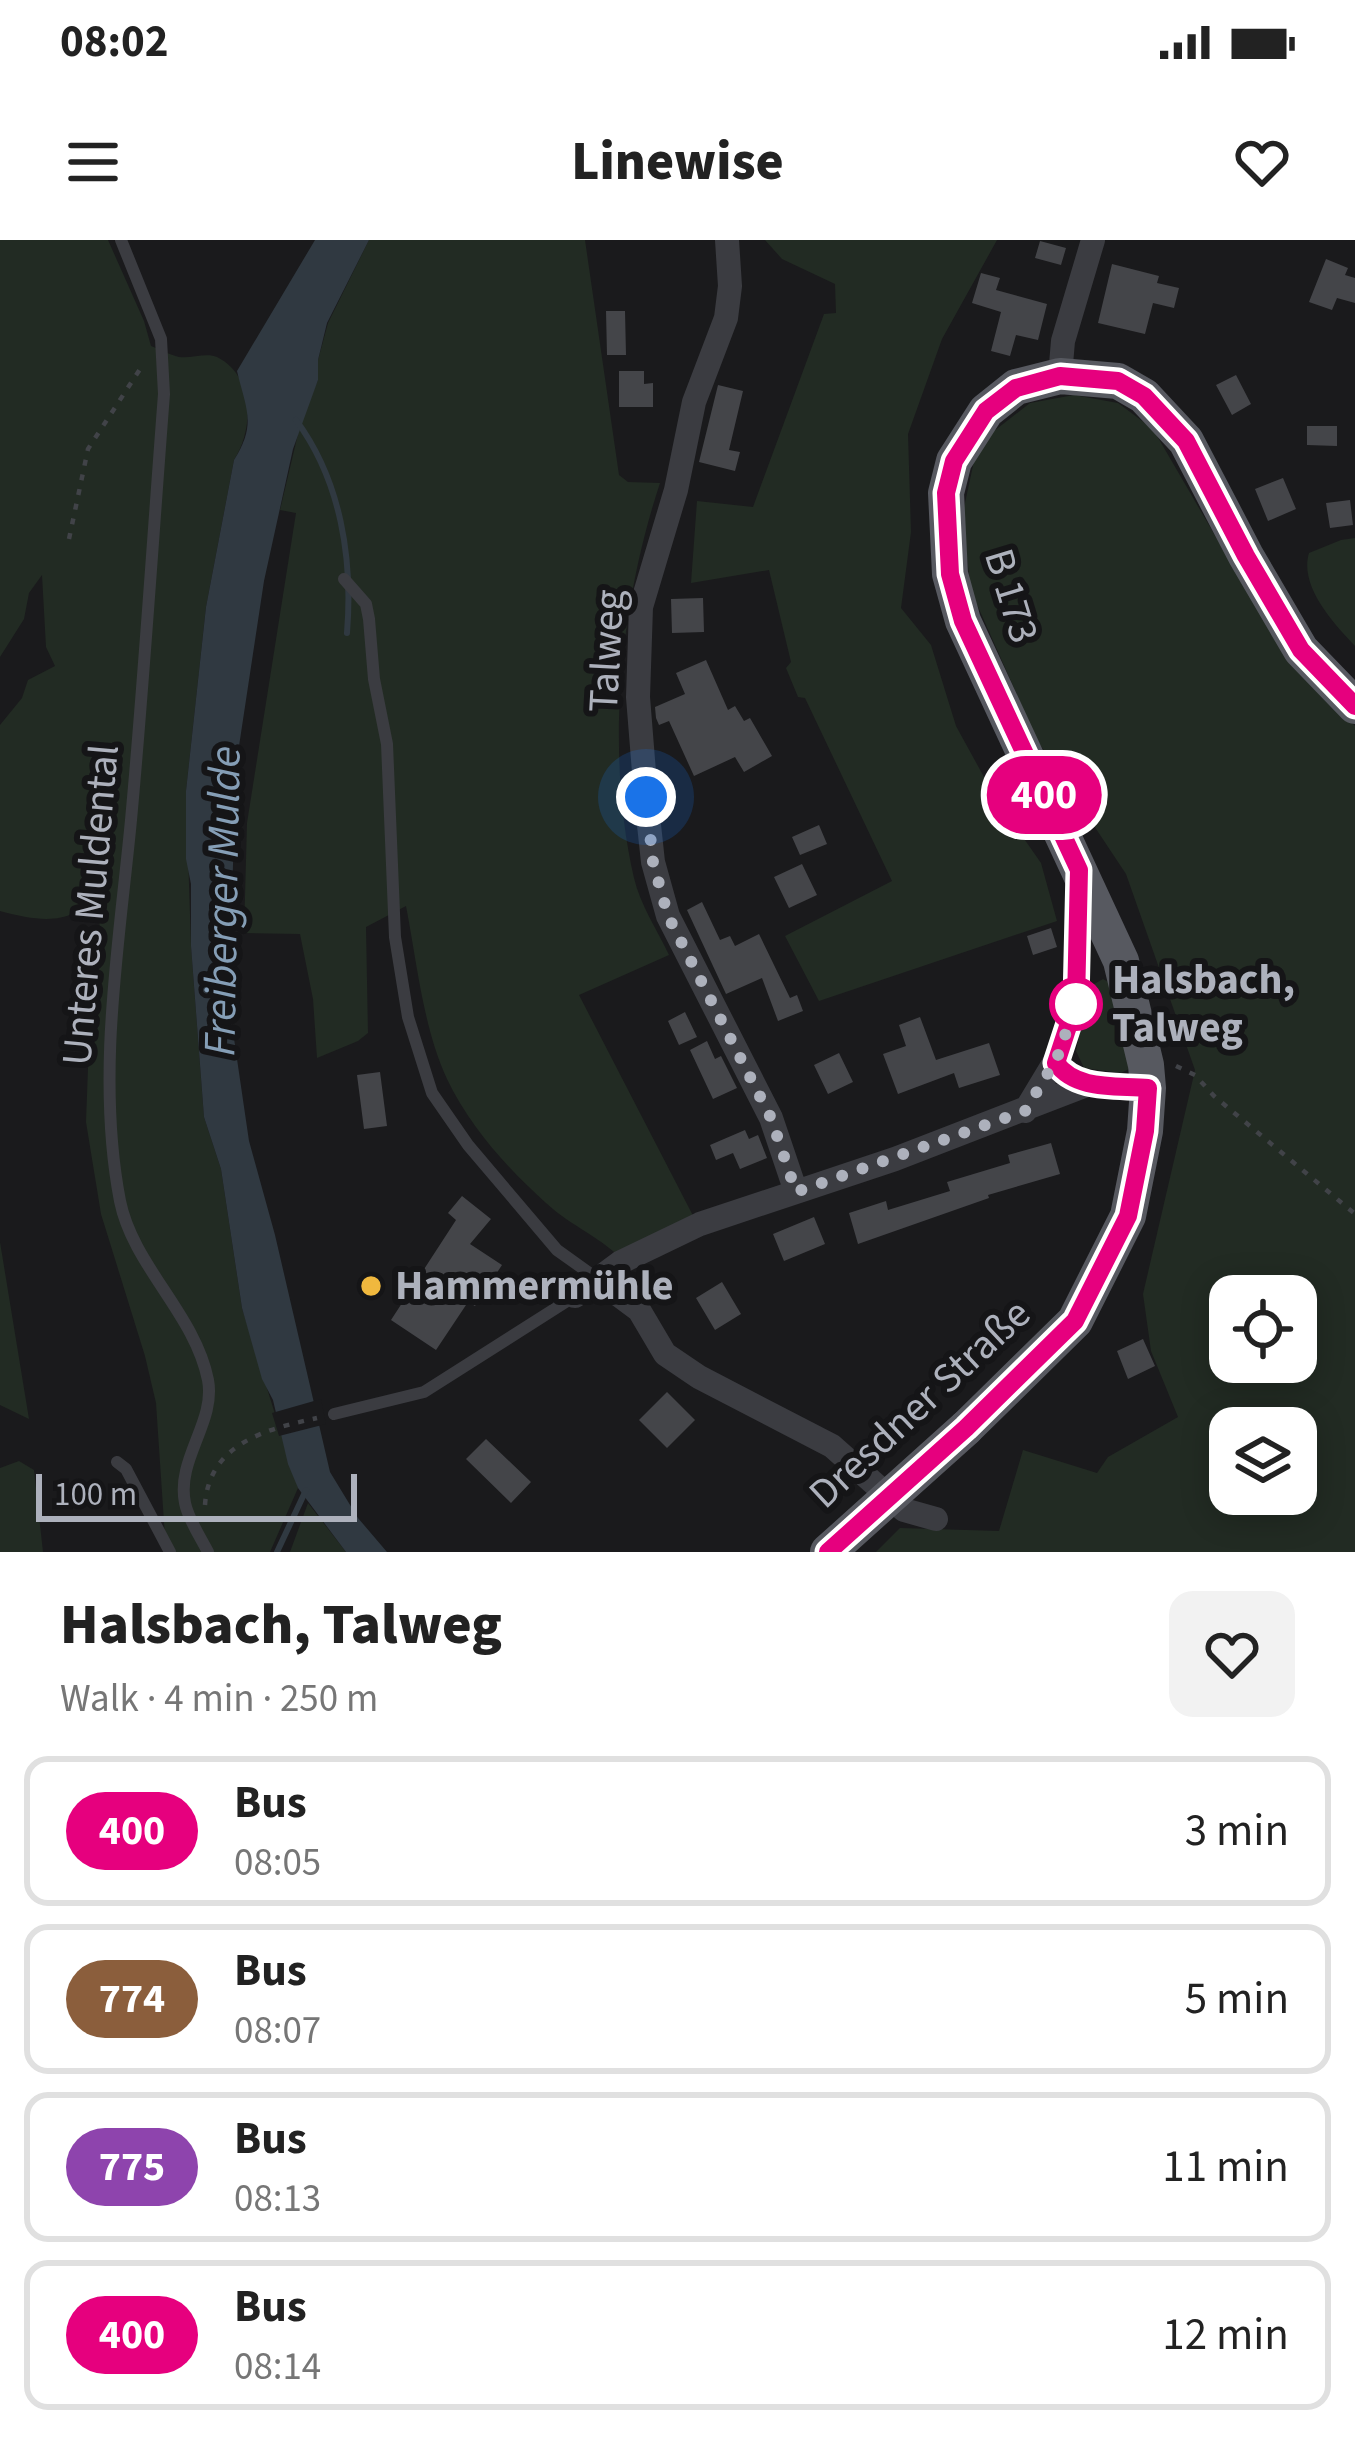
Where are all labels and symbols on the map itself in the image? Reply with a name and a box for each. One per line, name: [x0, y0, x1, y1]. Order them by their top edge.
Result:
street label: B 173: [968, 541, 1054, 651]
street label: Talweg: [574, 588, 640, 714]
street label: Unteres Muldental: [47, 742, 135, 1068]
water label: Freiberger Mulde: [188, 745, 258, 1057]
line badge: 400: [975, 756, 1113, 834]
your location: [616, 767, 676, 827]
place label: Halsbach, Talweg: [1112, 950, 1295, 1058]
marker: Halsbach, Talweg: [1051, 979, 1101, 1029]
place label: Hammermühle: [395, 1256, 674, 1316]
marker: Hammermühle: [358, 1273, 384, 1299]
street label: Dresdner Straße: [796, 1285, 1044, 1523]
scale bar: [36, 1468, 357, 1521]

